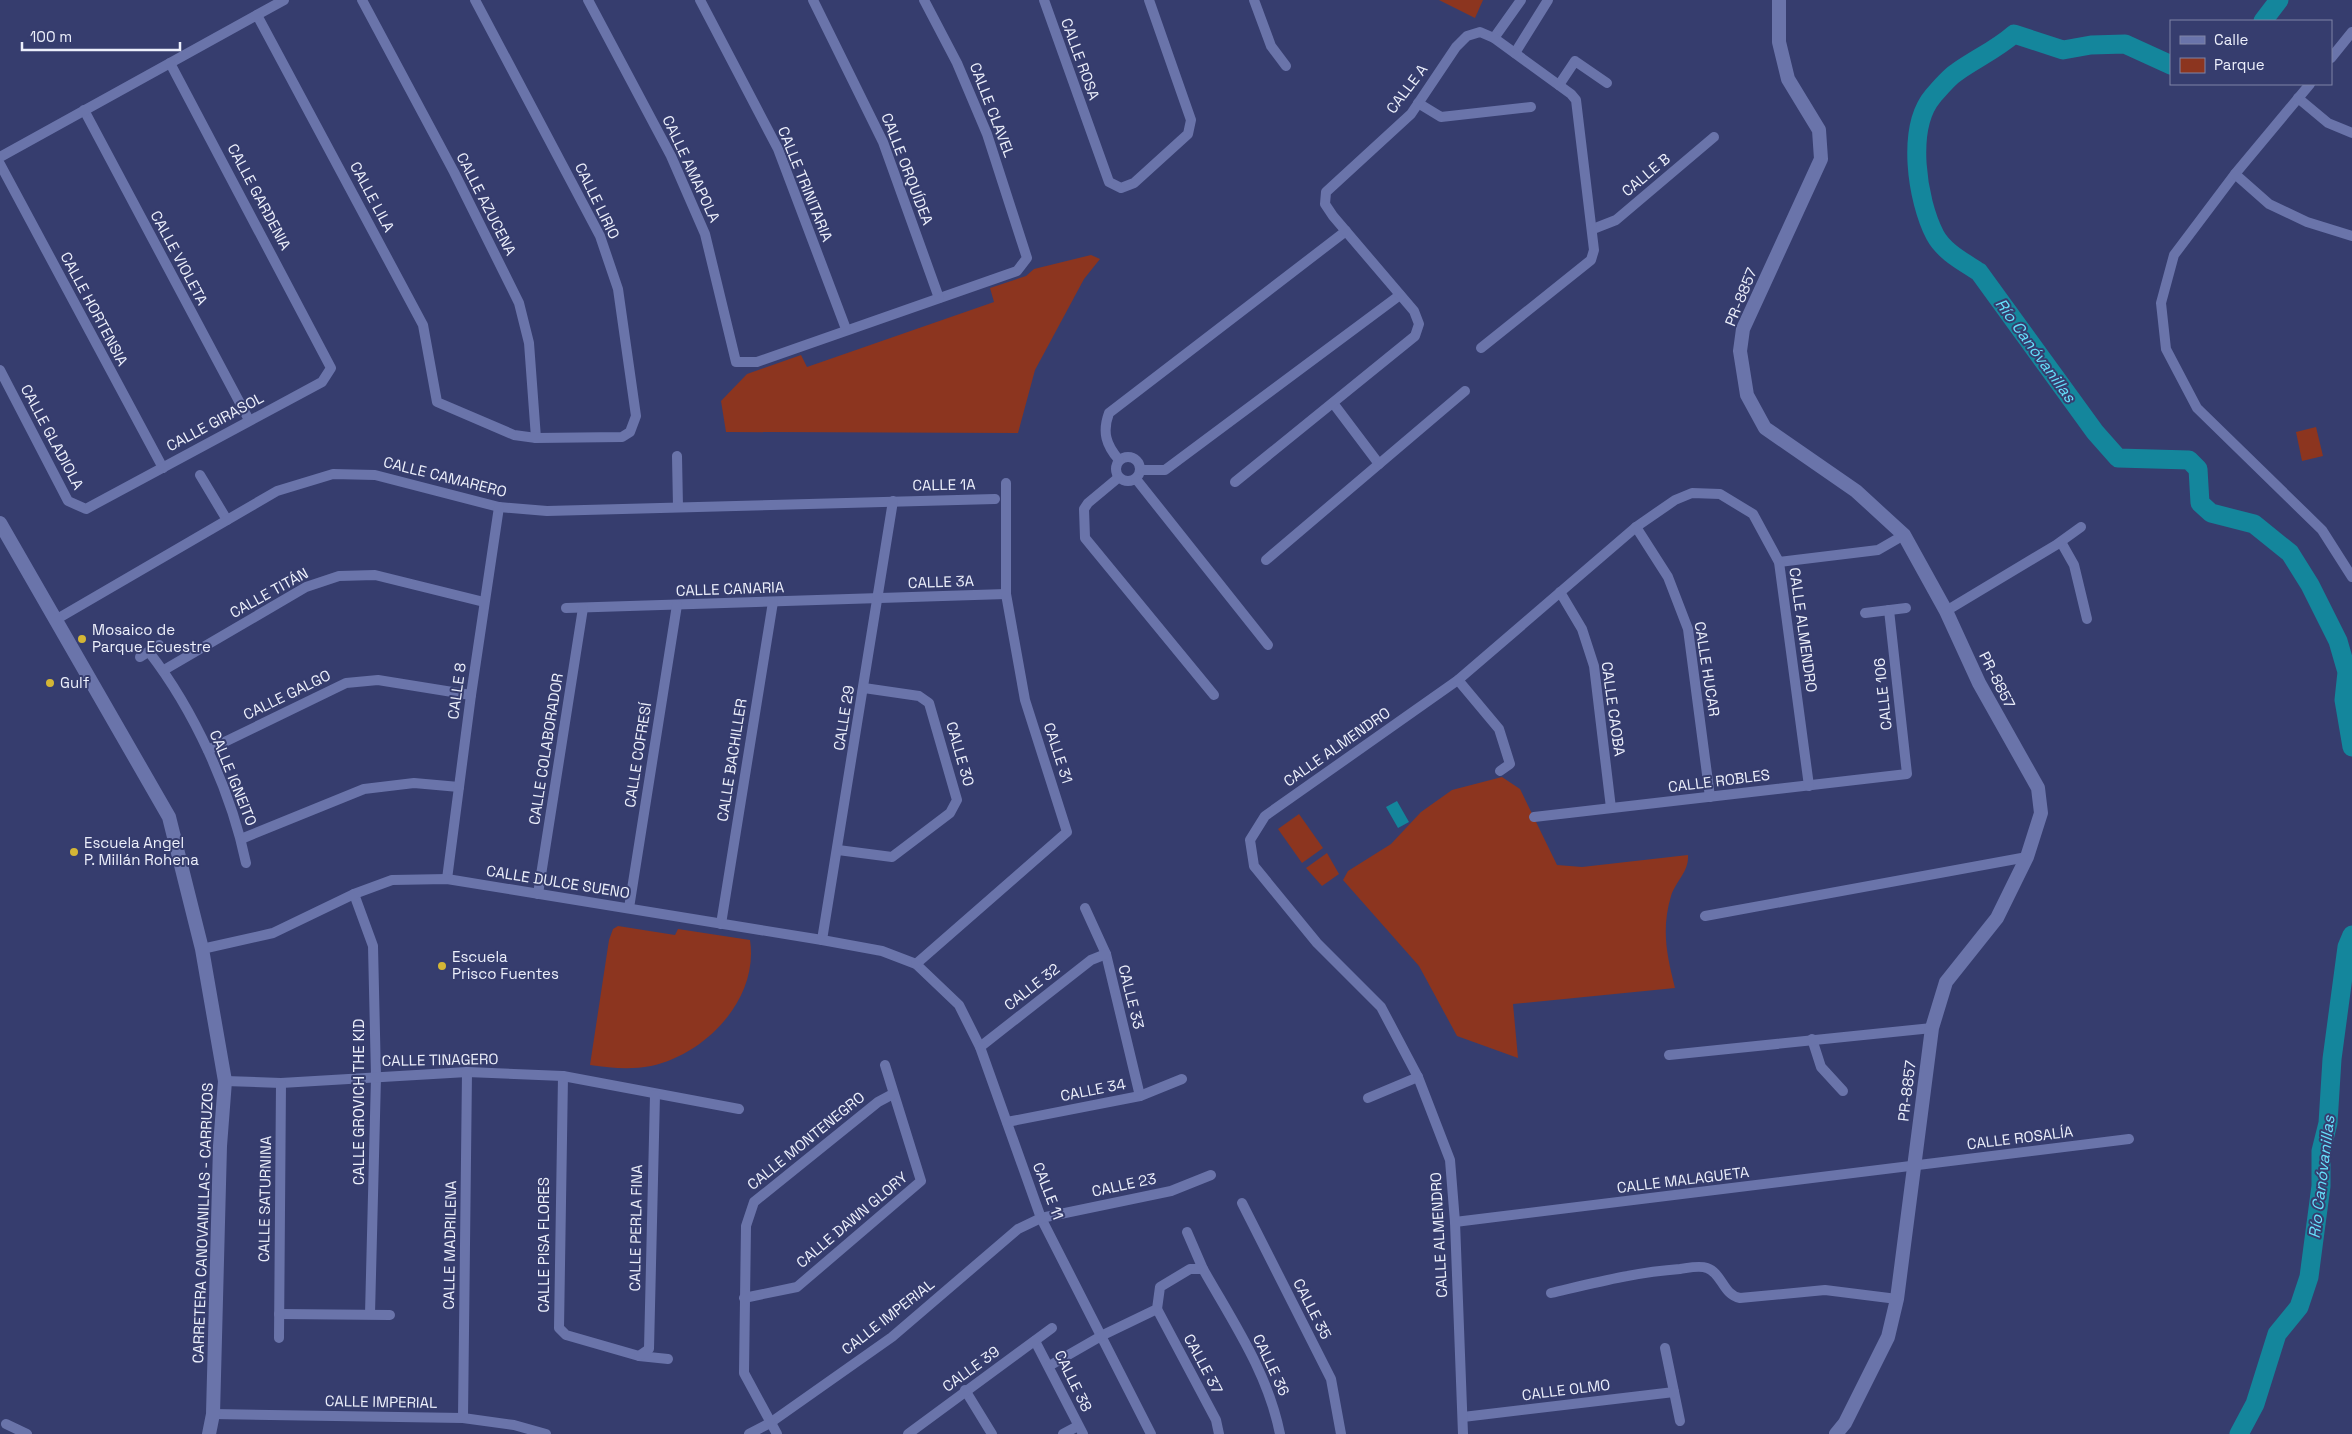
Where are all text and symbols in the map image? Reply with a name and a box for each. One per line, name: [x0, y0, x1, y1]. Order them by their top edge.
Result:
street label: CALLE ROSA: [1057, 15, 1104, 103]
scale bar: [22, 20, 180, 52]
legend: [2170, 20, 2332, 85]
text: 100 m: [30, 27, 72, 46]
text: Calle: [2214, 30, 2249, 49]
text: Parque: [2214, 55, 2265, 74]
street label: CALLE CLAVEL: [966, 60, 1019, 160]
street label: CALLE A: [1382, 60, 1432, 117]
street label: CALLE ORQUÍDEA: [877, 110, 938, 228]
street label: CALLE AMAPOLA: [658, 112, 725, 226]
street label: CALLE TRINITARIA: [774, 123, 837, 245]
street label: CALLE GARDENIA: [223, 140, 296, 254]
street label: CALLE AZUCENA: [452, 149, 521, 259]
street label: CALLE B: [1618, 149, 1674, 200]
street label: CALLE LILA: [346, 158, 399, 236]
street label: CALLE LIRIO: [571, 159, 624, 242]
street label: CALLE VIOLETA: [147, 207, 213, 309]
street label: CALLE HORTENSIA: [56, 249, 133, 370]
street label: PR-8857: [1720, 265, 1761, 329]
water label: Río Canóvanillas: [1991, 294, 2081, 407]
street label: CALLE GLADIOLA: [17, 381, 88, 493]
street label: CALLE GIRASOL: [163, 388, 267, 455]
street label: CALLE CAMARERO: [381, 452, 509, 501]
street label: CALLE 1A: [912, 474, 976, 495]
street label: CALLE TITÁN: [226, 563, 311, 622]
street label: CALLE ALMENDRO: [1785, 566, 1822, 694]
street label: CALLE 3A: [908, 571, 975, 592]
street label: CALLE CANARIA: [675, 577, 785, 600]
place label: Mosaico de Parque Ecuestre: [92, 620, 211, 656]
street label: CALLE HUCAR: [1691, 620, 1724, 718]
marker: Mosaico de Parque Ecuestre: [76, 633, 88, 645]
street label: PR-8857: [1975, 648, 2020, 711]
street label: CALLE 106: [1869, 657, 1896, 731]
street label: CALLE CAOBA: [1597, 660, 1630, 758]
street label: CALLE 8: [443, 661, 470, 720]
street label: CALLE GALGO: [240, 665, 334, 724]
street label: CALLE COLABORADOR: [524, 672, 567, 826]
place label: Gulf: [60, 673, 90, 692]
marker: Gulf: [44, 677, 56, 689]
street label: CALLE 29: [829, 684, 858, 752]
street label: CALLE BACHILLER: [712, 697, 751, 823]
street label: CALLE COFRESÍ: [620, 701, 655, 809]
street label: CALLE ALMENDRO: [1280, 703, 1394, 790]
street label: CALLE 30: [942, 719, 979, 788]
street label: CALLE 31: [1040, 720, 1077, 786]
street label: CALLE IGNEITO: [206, 727, 261, 829]
street label: CALLE ROBLES: [1667, 765, 1771, 796]
place label: Escuela Angel P. Millán Rohena: [84, 833, 199, 869]
marker: Escuela Angel P. Millán Rohena: [68, 846, 80, 858]
street label: CALLE DULCE SUENO: [485, 861, 631, 902]
place label: Escuela Prisco Fuentes: [452, 947, 559, 983]
street label: CALLE 32: [1000, 959, 1063, 1014]
marker: Escuela Prisco Fuentes: [436, 960, 448, 972]
street label: CALLE 33: [1114, 963, 1149, 1031]
street label: CALLE GROVICH THE KID: [349, 1019, 368, 1185]
street label: CALLE TINAGERO: [381, 1049, 499, 1070]
street label: PR-8857: [1893, 1059, 1920, 1123]
street label: CALLE 34: [1059, 1074, 1127, 1105]
street label: CARRETERA CANOVANILLAS - CARRUZOS: [188, 1082, 217, 1364]
street label: CALLE MONTENEGRO: [743, 1087, 868, 1194]
water label: Río Canóvanillas: [2304, 1114, 2340, 1240]
street label: CALLE ROSALÍA: [1966, 1121, 2075, 1153]
street label: CALLE SATURNINA: [254, 1135, 275, 1262]
street label: CALLE 11: [1029, 1159, 1068, 1222]
street label: CALLE MALAGUETA: [1616, 1162, 1751, 1197]
street label: CALLE PERLA FINA: [625, 1164, 646, 1292]
street label: CALLE DAWN GLORY: [792, 1167, 911, 1272]
street label: CALLE 23: [1090, 1168, 1158, 1201]
street label: CALLE ALMENDRO: [1426, 1172, 1451, 1298]
street label: CALLE PISA FLORES: [534, 1177, 553, 1313]
street label: CALLE MADRILENA: [439, 1180, 460, 1310]
street label: CALLE IMPERIAL: [838, 1274, 938, 1359]
street label: CALLE 35: [1289, 1275, 1336, 1342]
street label: CALLE 37: [1180, 1331, 1227, 1397]
street label: CALLE 36: [1249, 1331, 1294, 1399]
street label: CALLE 39: [938, 1342, 1003, 1396]
street label: CALLE 38: [1050, 1347, 1096, 1415]
street label: CALLE OLMO: [1521, 1375, 1611, 1404]
street label: CALLE IMPERIAL: [325, 1391, 437, 1412]

